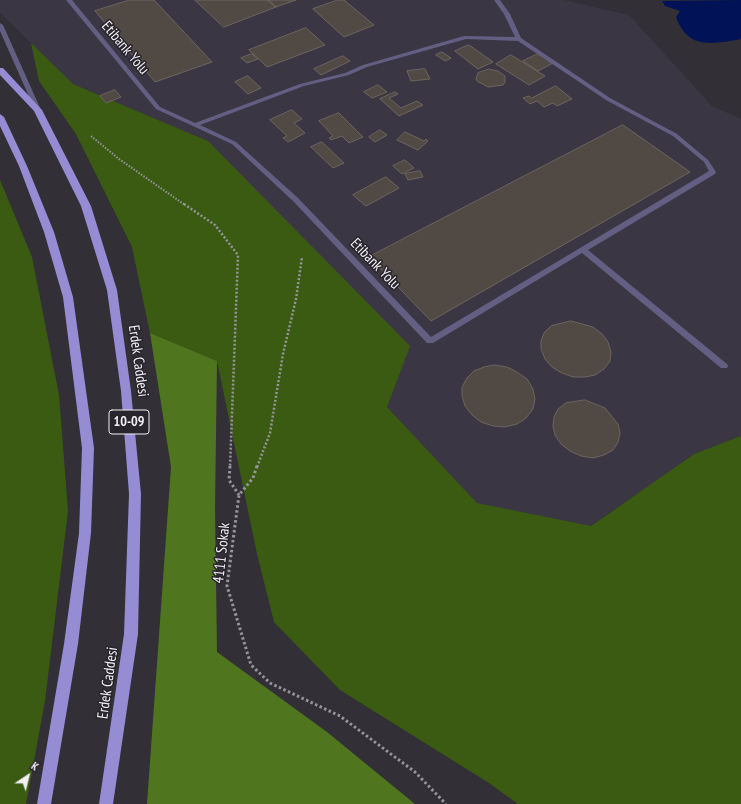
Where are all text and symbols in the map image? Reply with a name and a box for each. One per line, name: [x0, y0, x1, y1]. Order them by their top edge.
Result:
street label: Etibank Yolu: [97, 18, 153, 78]
street label: Etibank Yolu: [346, 235, 404, 293]
street label: Erdek Caddesi: [124, 324, 152, 398]
road number: 10-09: [109, 410, 149, 434]
street label: 4111 Sokak: [210, 522, 234, 584]
street label: Erdek Caddesi: [94, 646, 122, 720]
north arrow: [8, 756, 48, 796]
text: K: [29, 759, 41, 774]

